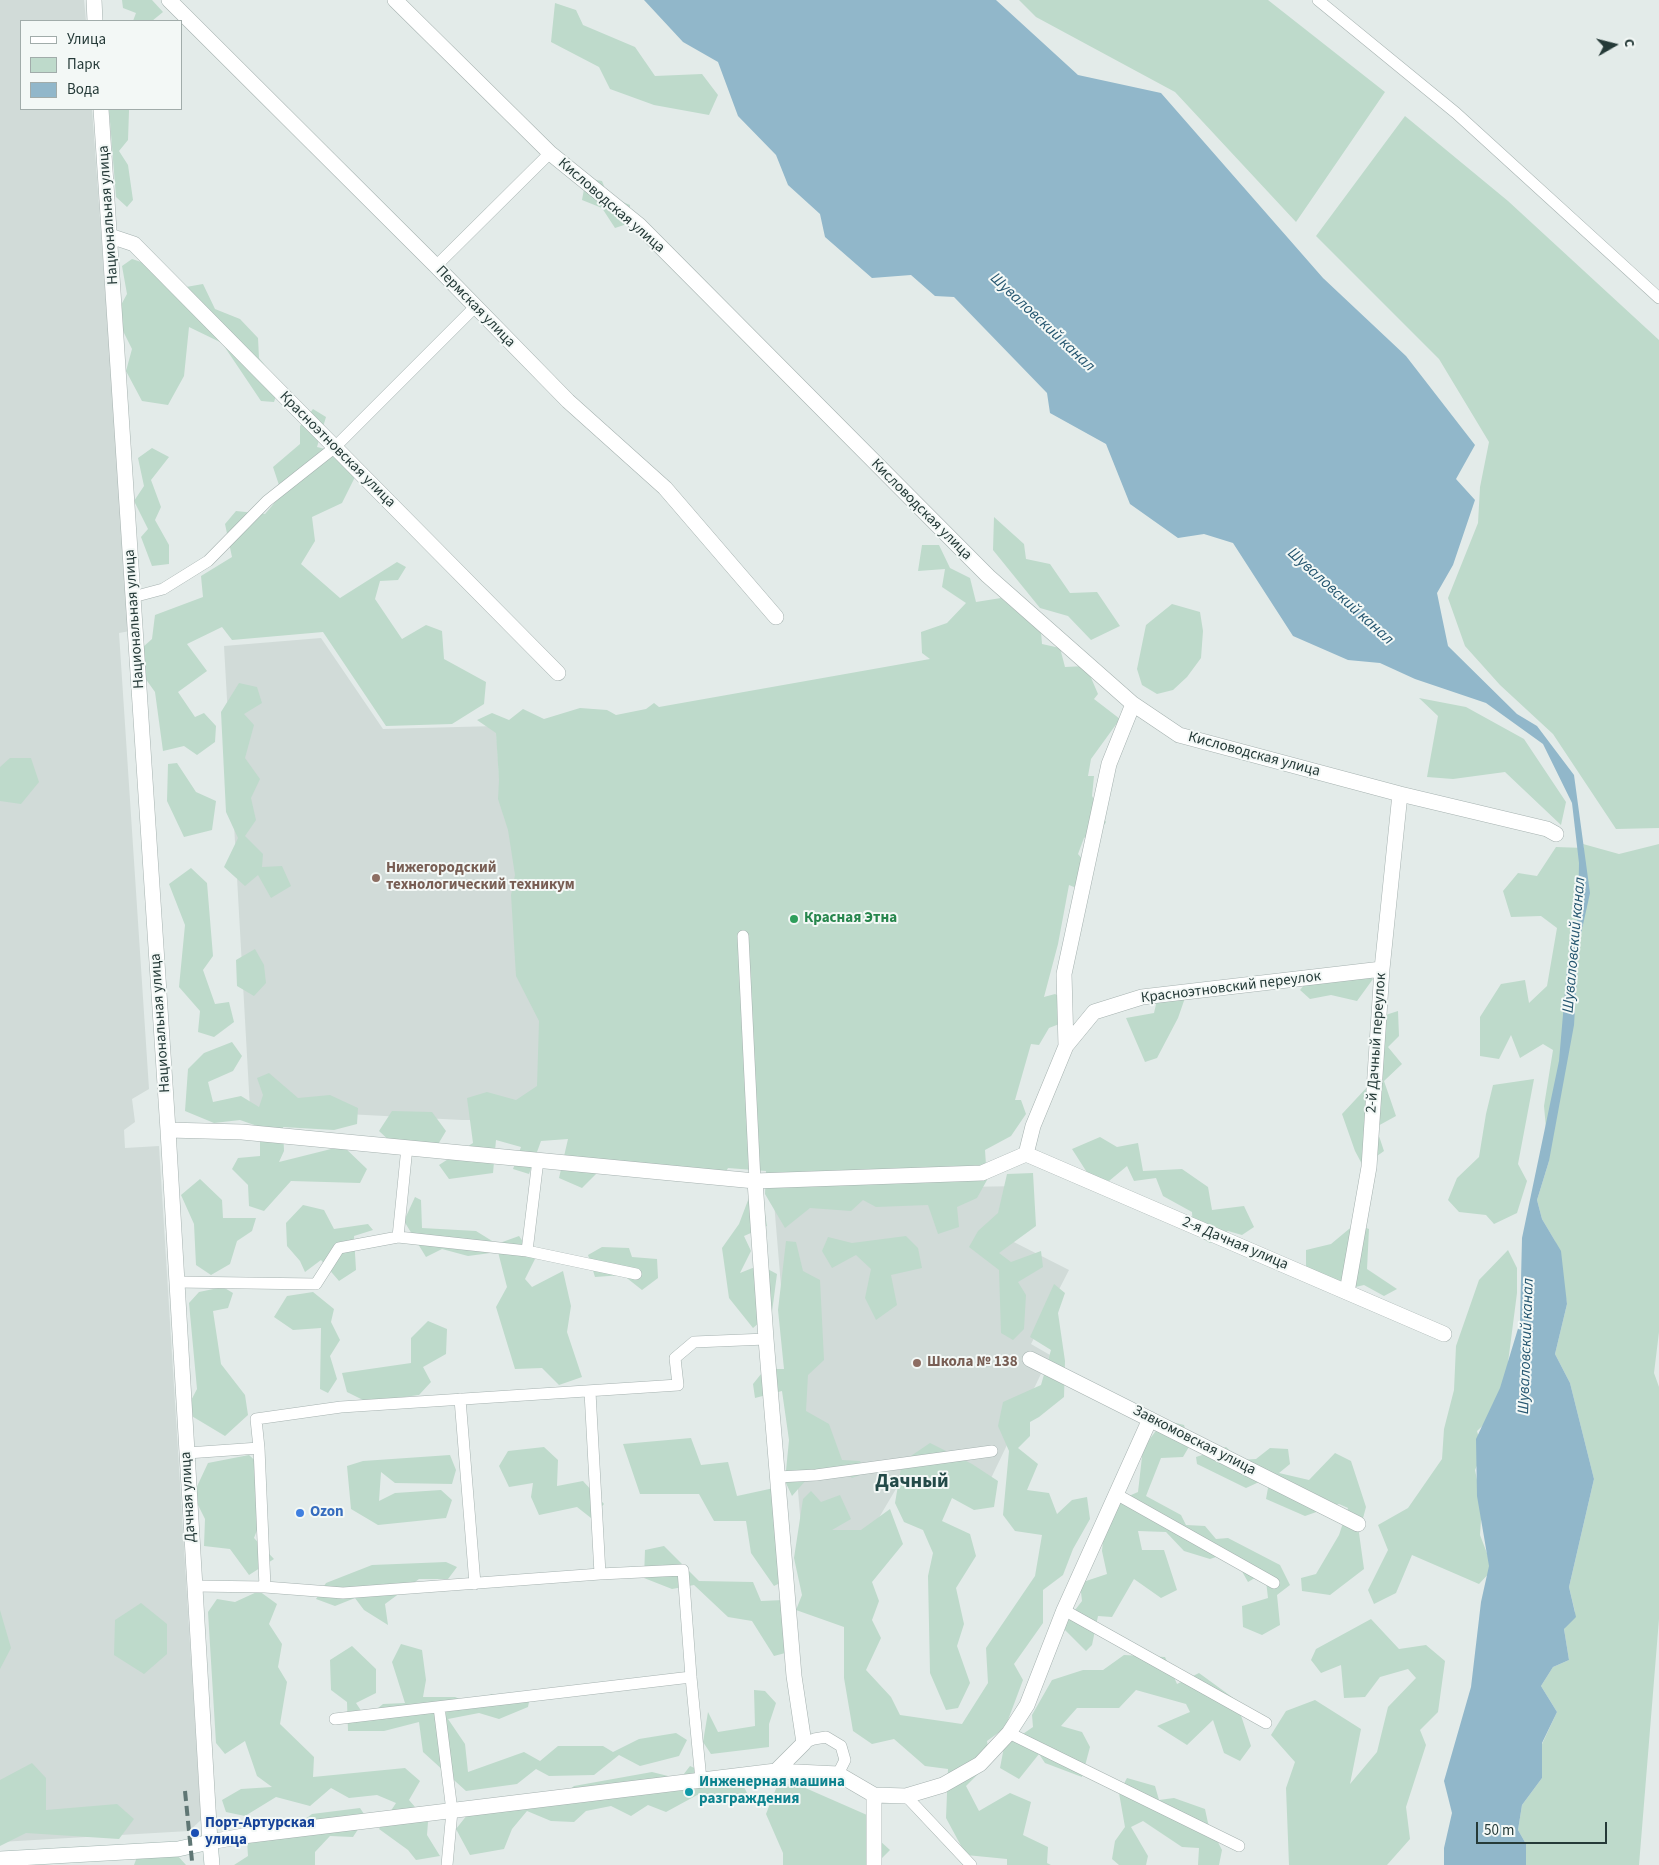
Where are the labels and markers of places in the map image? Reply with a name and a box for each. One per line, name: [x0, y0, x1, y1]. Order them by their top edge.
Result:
place label: Нижегородский технологический техникум: [386, 860, 575, 895]
marker: Нижегородский технологический техникум: [370, 872, 382, 884]
place label: Красная Этна: [804, 910, 897, 928]
marker: Красная Этна: [788, 913, 800, 925]
place label: Школа № 138: [927, 1354, 1018, 1372]
marker: Школа № 138: [911, 1357, 923, 1369]
place label: Ozon: [310, 1504, 344, 1522]
marker: Ozon: [294, 1507, 306, 1519]
place label: Инженерная машина разграждения: [699, 1774, 845, 1809]
marker: Инженерная машина разграждения: [683, 1786, 695, 1798]
place label: Порт-Артурская улица: [205, 1815, 315, 1850]
marker: Порт-Артурская улица: [189, 1827, 201, 1839]

